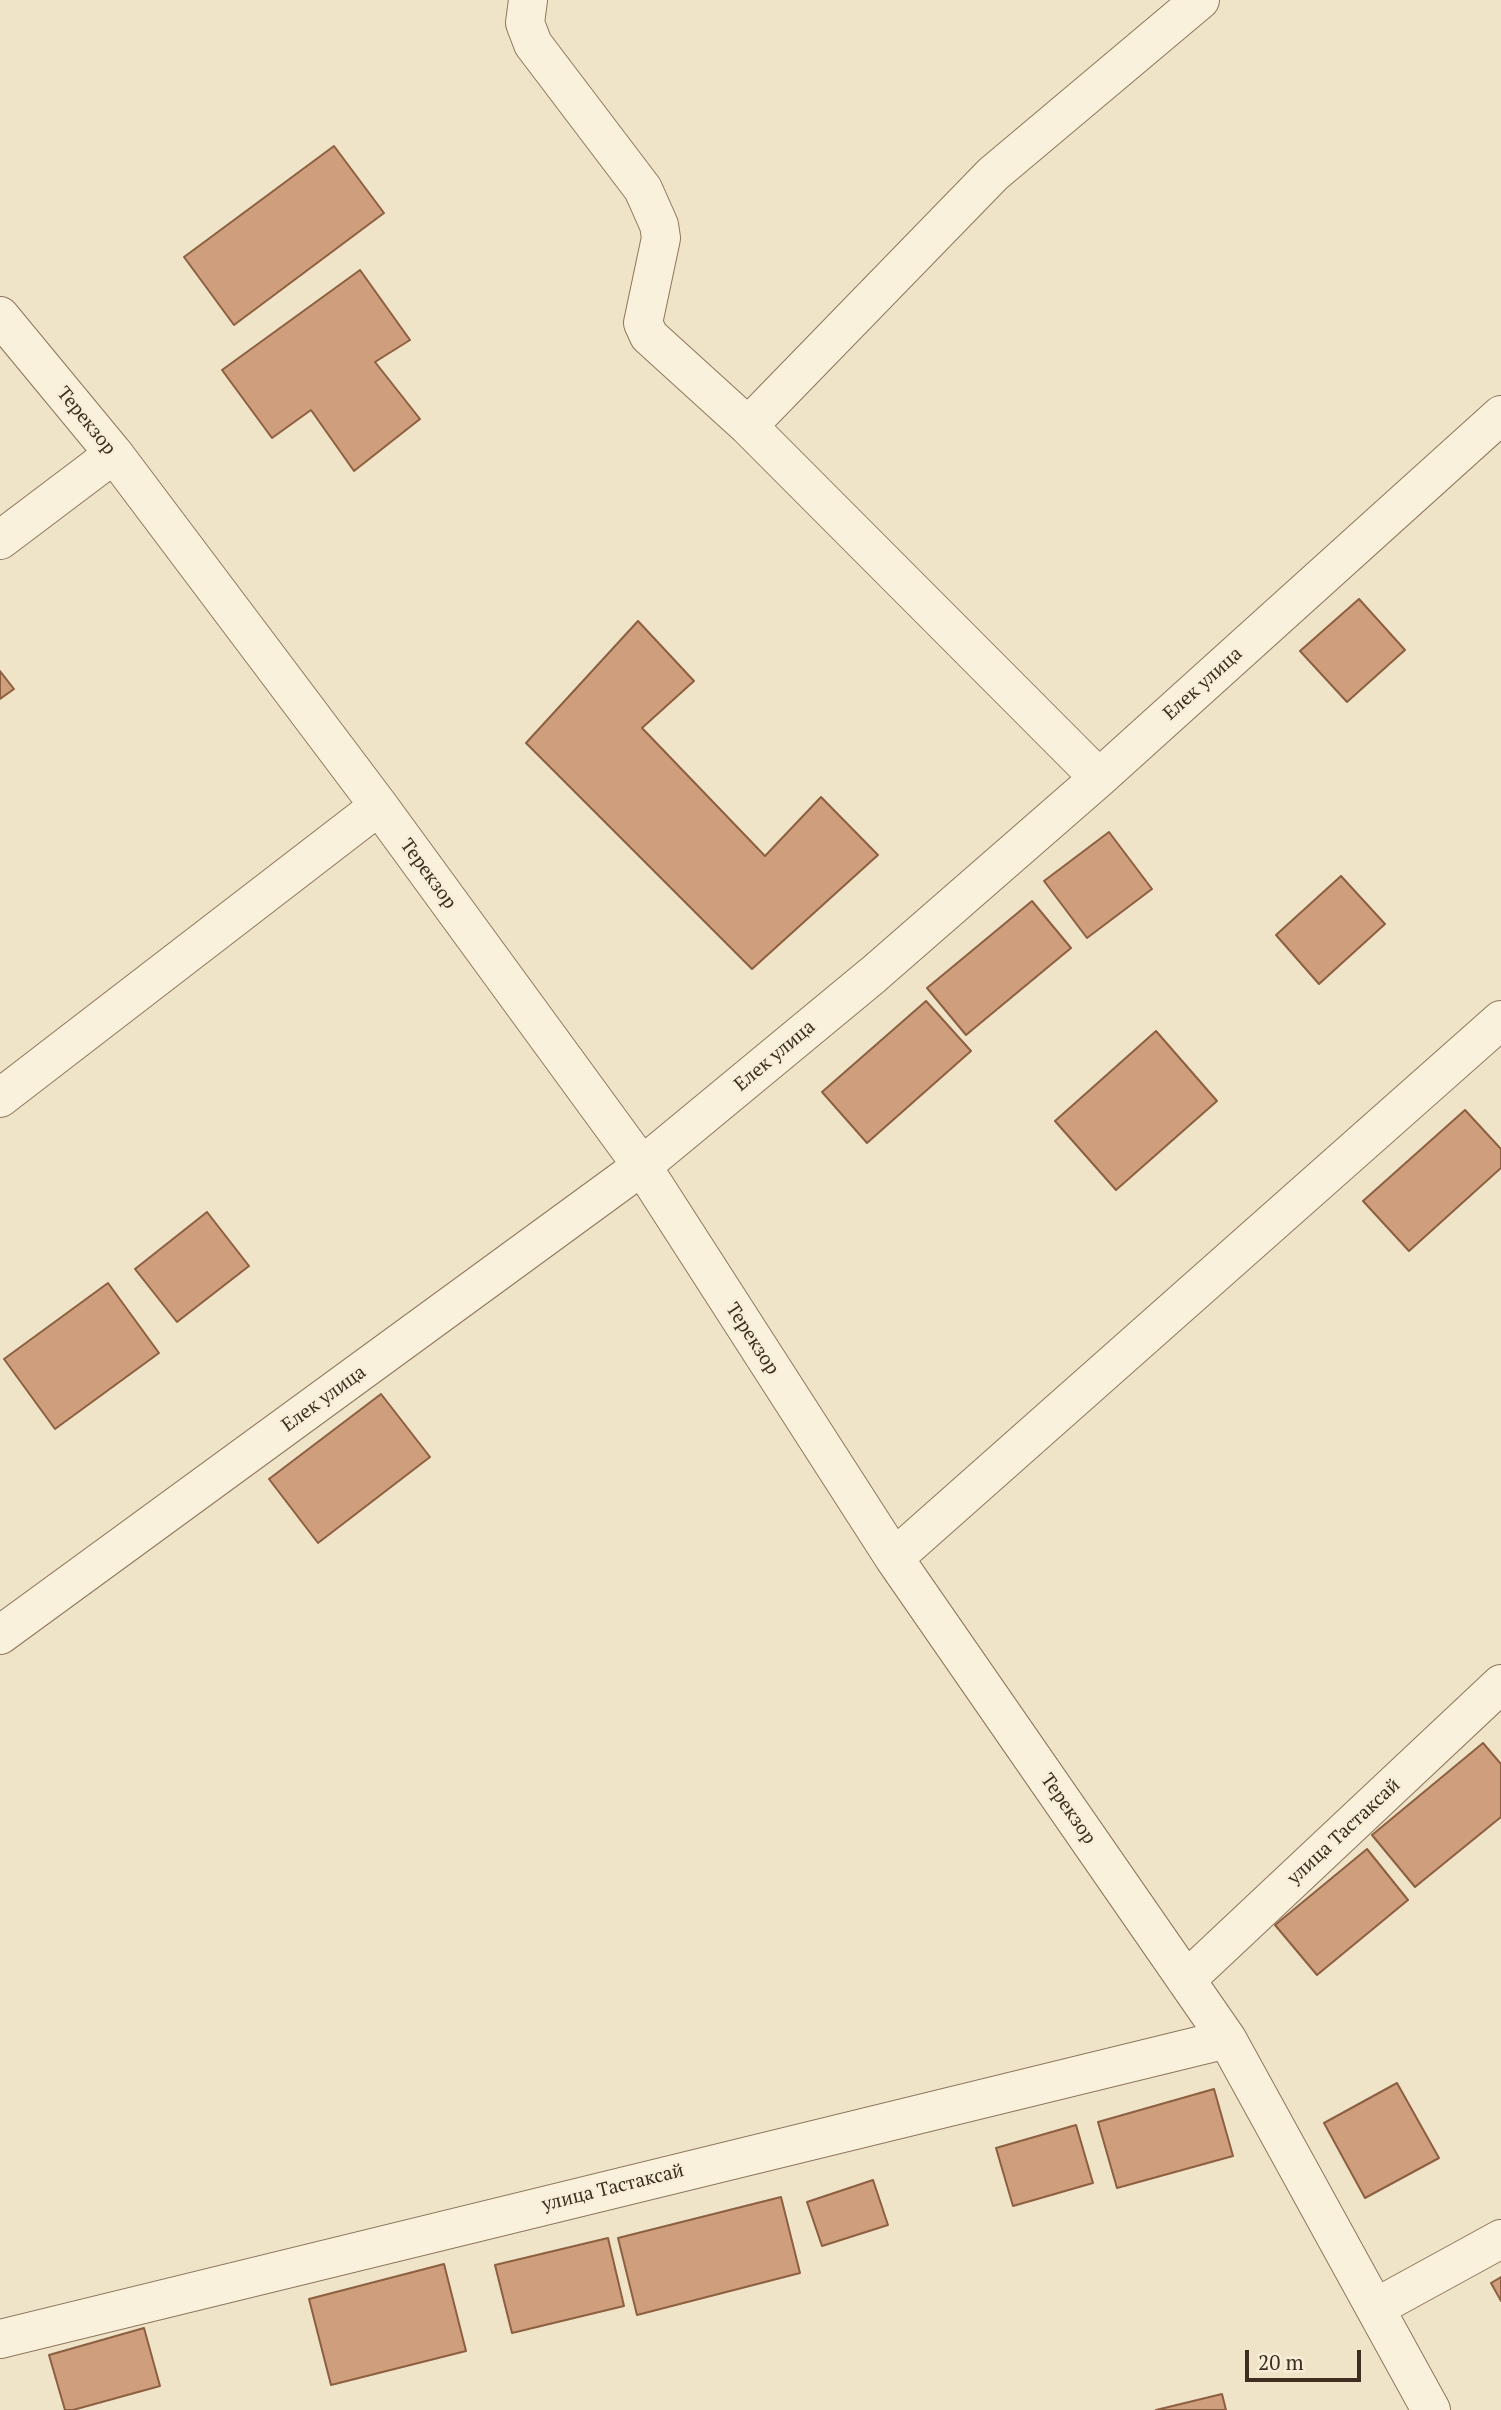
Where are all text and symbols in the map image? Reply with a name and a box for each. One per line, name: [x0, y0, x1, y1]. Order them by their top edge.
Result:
street label: Терекзор: [52, 382, 120, 460]
street label: Елек улица: [1159, 643, 1247, 725]
street label: Терекзор: [395, 835, 461, 913]
street label: Елек улица: [730, 1016, 820, 1096]
street label: Терекзор: [720, 1299, 784, 1379]
street label: Елек улица: [278, 1361, 370, 1437]
street label: Терекзор: [1035, 1769, 1101, 1849]
street label: улица Тастаксай: [1283, 1774, 1405, 1890]
street label: улица Тастаксай: [540, 2159, 686, 2217]
scale bar: [1249, 2336, 1364, 2380]
text: 20 m: [1258, 2348, 1304, 2376]

